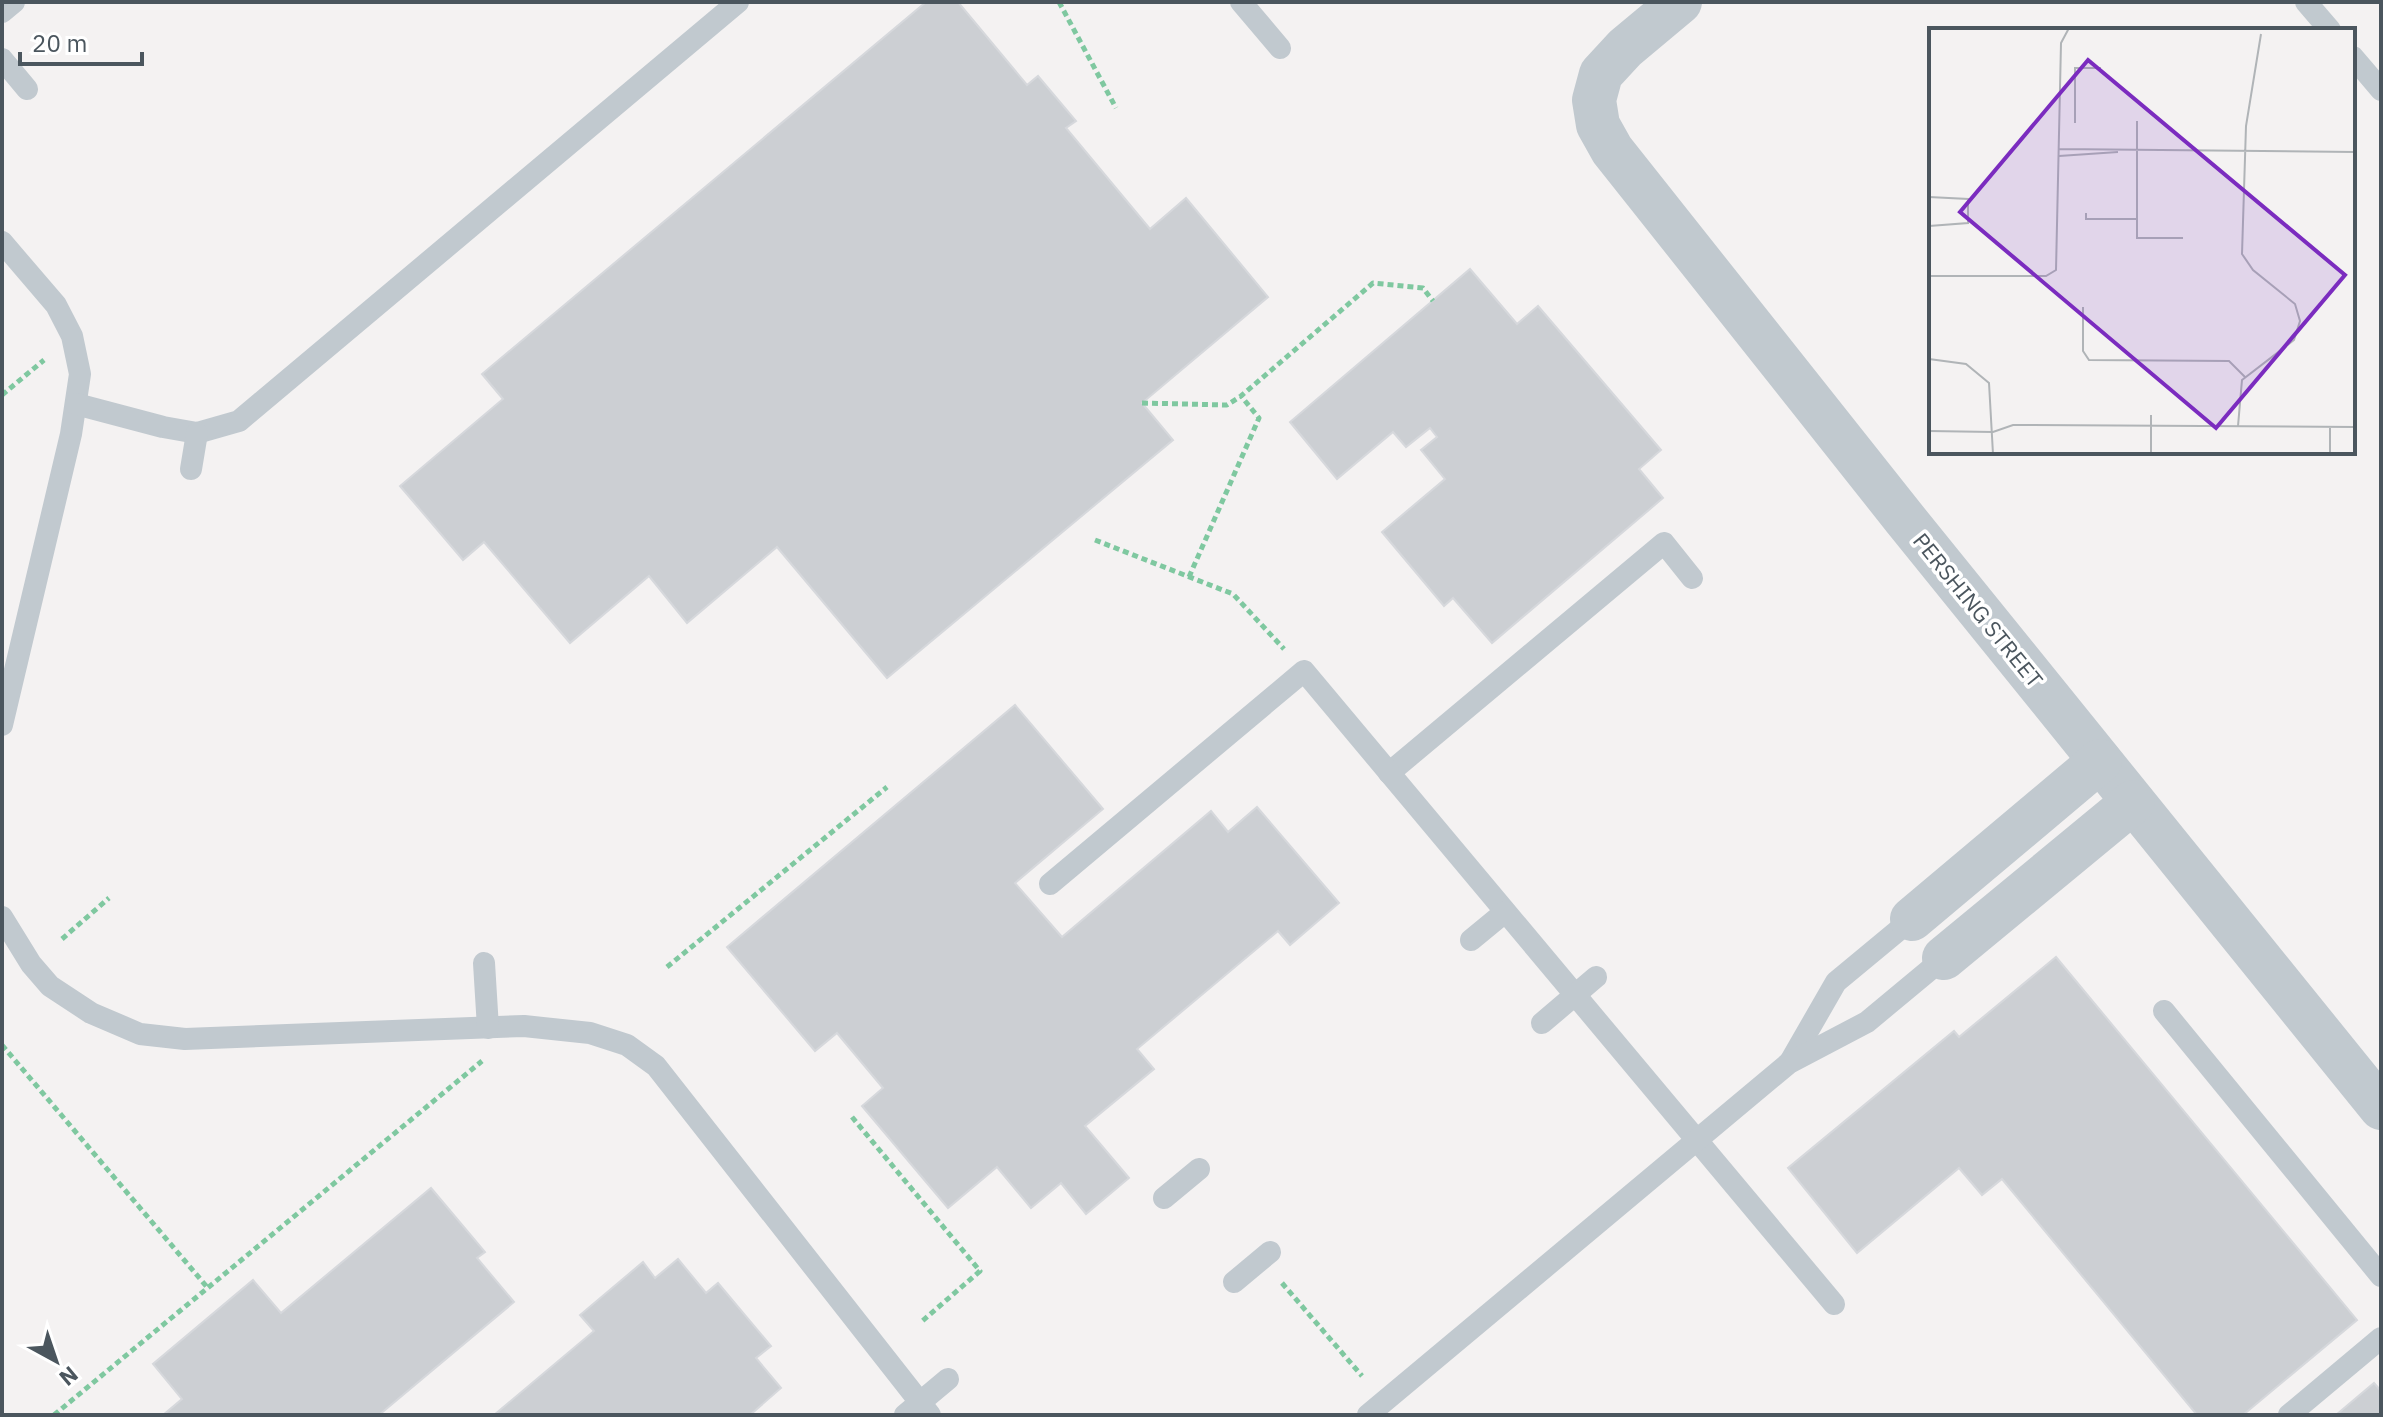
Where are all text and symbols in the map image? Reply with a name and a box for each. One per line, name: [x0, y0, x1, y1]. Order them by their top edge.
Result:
scale bar: [20, 16, 142, 66]
text: 20 m: [32, 27, 87, 59]
inset map: [1929, 28, 2355, 454]
street label: PERSHING STREET: [1907, 526, 2050, 693]
north arrow: [16, 1321, 96, 1401]
text: N: [54, 1360, 85, 1393]

